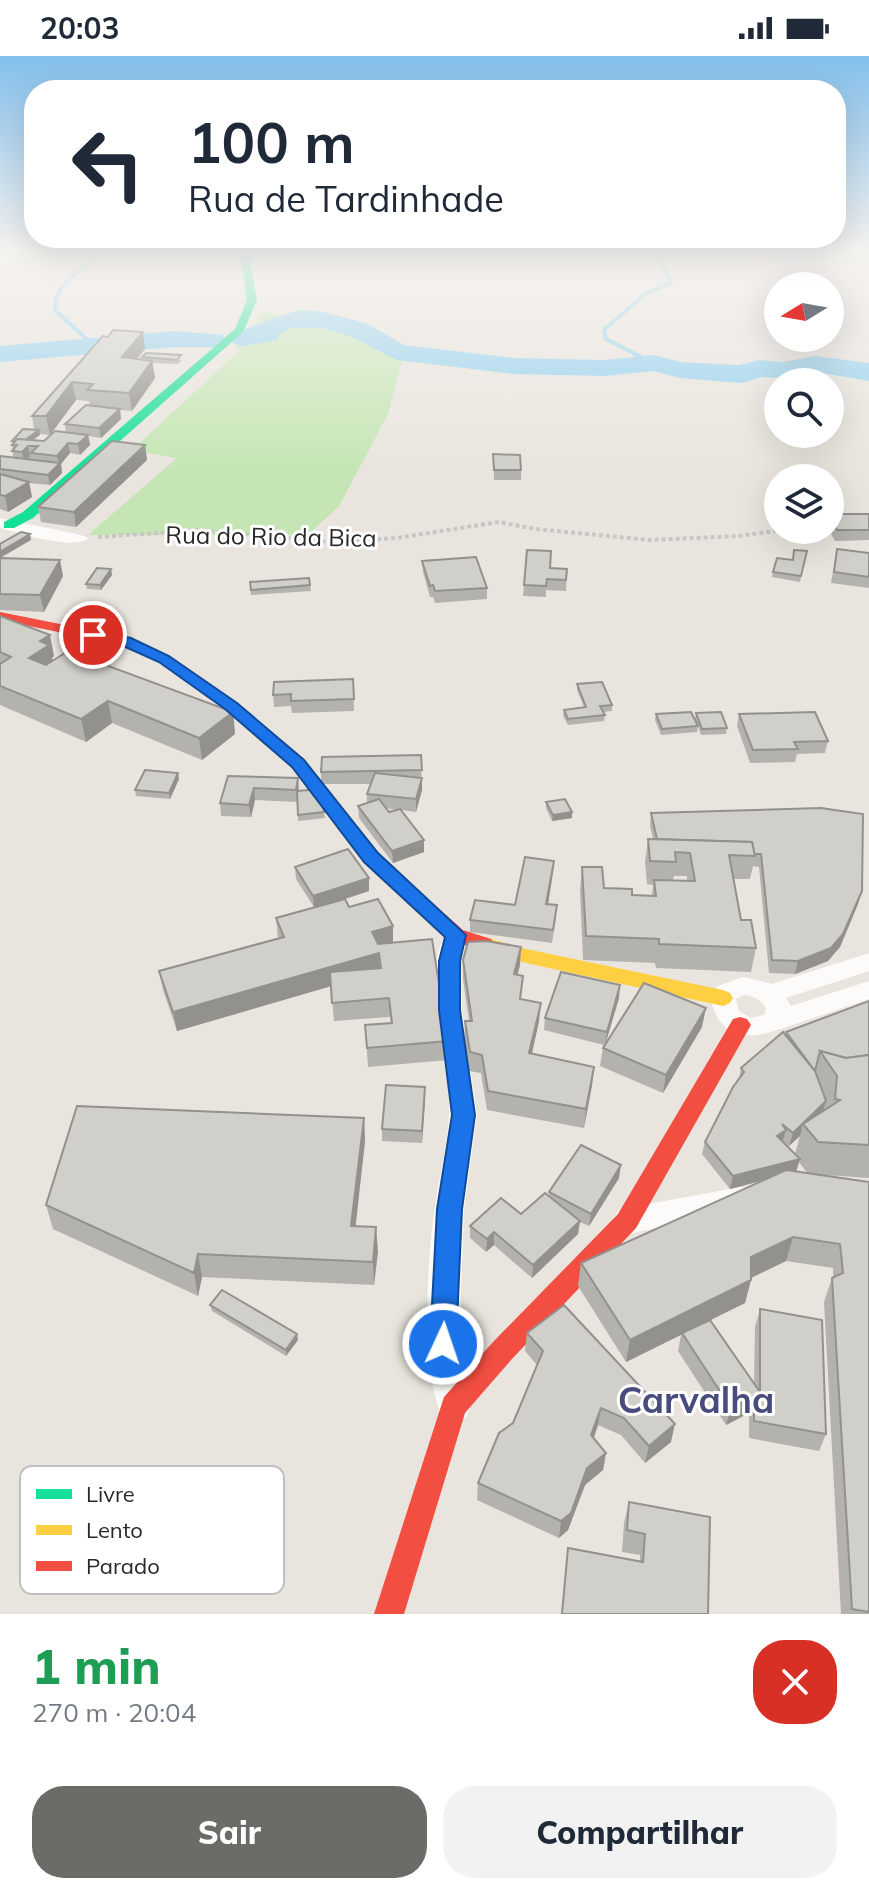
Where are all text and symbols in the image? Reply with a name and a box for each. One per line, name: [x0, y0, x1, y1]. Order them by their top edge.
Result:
text: 20:03: [40, 9, 119, 47]
text: 100 m: [188, 107, 355, 177]
icon: left: [56, 112, 160, 216]
text: Rua de Tardinhade: [188, 176, 504, 221]
north arrow: [764, 272, 844, 352]
map controls: [764, 272, 844, 544]
button: search: [764, 368, 844, 448]
button: layers: [764, 464, 844, 544]
street label: Rua do Rio da Bica: [165, 519, 377, 553]
pin: [59, 601, 127, 669]
icon: arrive: [71, 613, 115, 657]
position arrow: [401, 1302, 485, 1386]
district label: Carvalha: [618, 1377, 774, 1422]
legend: [20, 1466, 284, 1594]
text: Livre: [86, 1480, 135, 1508]
text: Lento: [86, 1516, 143, 1544]
text: Parado: [86, 1552, 160, 1580]
text: 1 min: [32, 1636, 161, 1696]
button: close: [753, 1640, 837, 1724]
text: 270 m · 20:04: [32, 1696, 196, 1729]
button: Sair: [32, 1786, 427, 1878]
button: Compartilhar: [443, 1786, 837, 1878]

